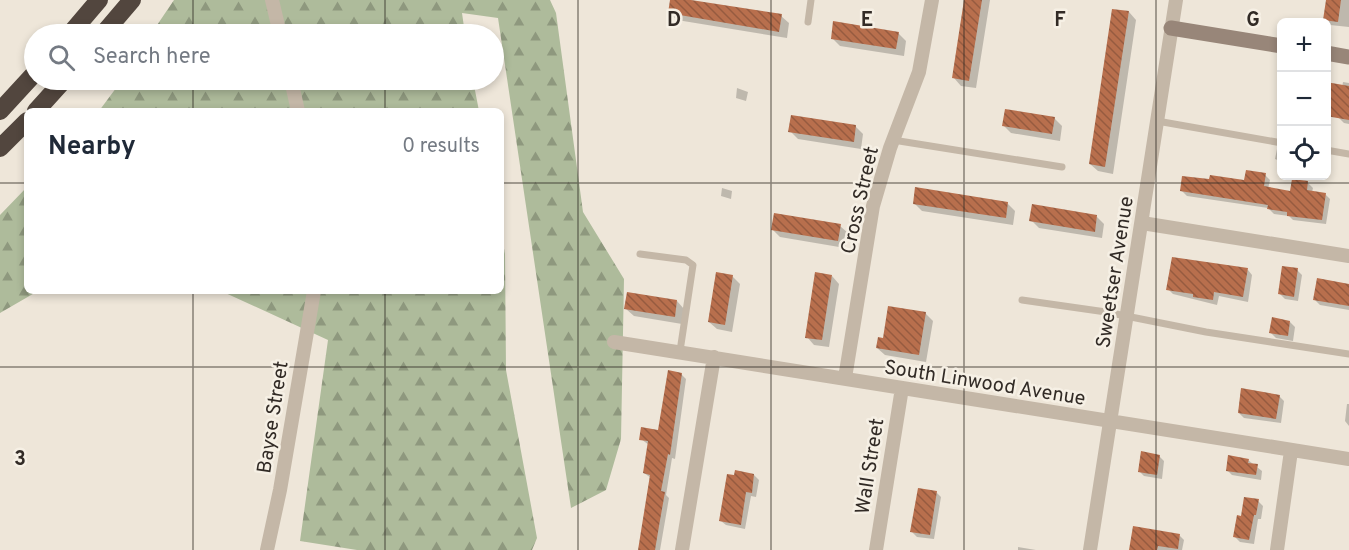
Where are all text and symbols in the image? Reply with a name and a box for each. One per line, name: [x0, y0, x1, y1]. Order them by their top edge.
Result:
text: D: [667, 8, 681, 34]
text: E: [861, 8, 873, 34]
text: F: [1054, 8, 1066, 34]
text: G: [1246, 8, 1260, 34]
map controls: [1277, 18, 1331, 180]
button: +: [1277, 18, 1331, 72]
search box: [24, 24, 504, 90]
icon: search: [45, 41, 78, 74]
text: Search here: [93, 44, 211, 71]
button: −: [1277, 72, 1331, 126]
button: locate: [1277, 126, 1331, 180]
text: Nearby: [48, 131, 136, 164]
text: 0 results: [402, 134, 480, 160]
street label: Cross Street: [836, 144, 886, 257]
street label: Sweetser Avenue: [1091, 195, 1141, 350]
street label: South Linwood Avenue: [882, 355, 1087, 413]
street label: Bayse Street: [252, 359, 296, 475]
street label: Wall Street: [851, 416, 891, 516]
text: 3: [14, 447, 26, 473]

